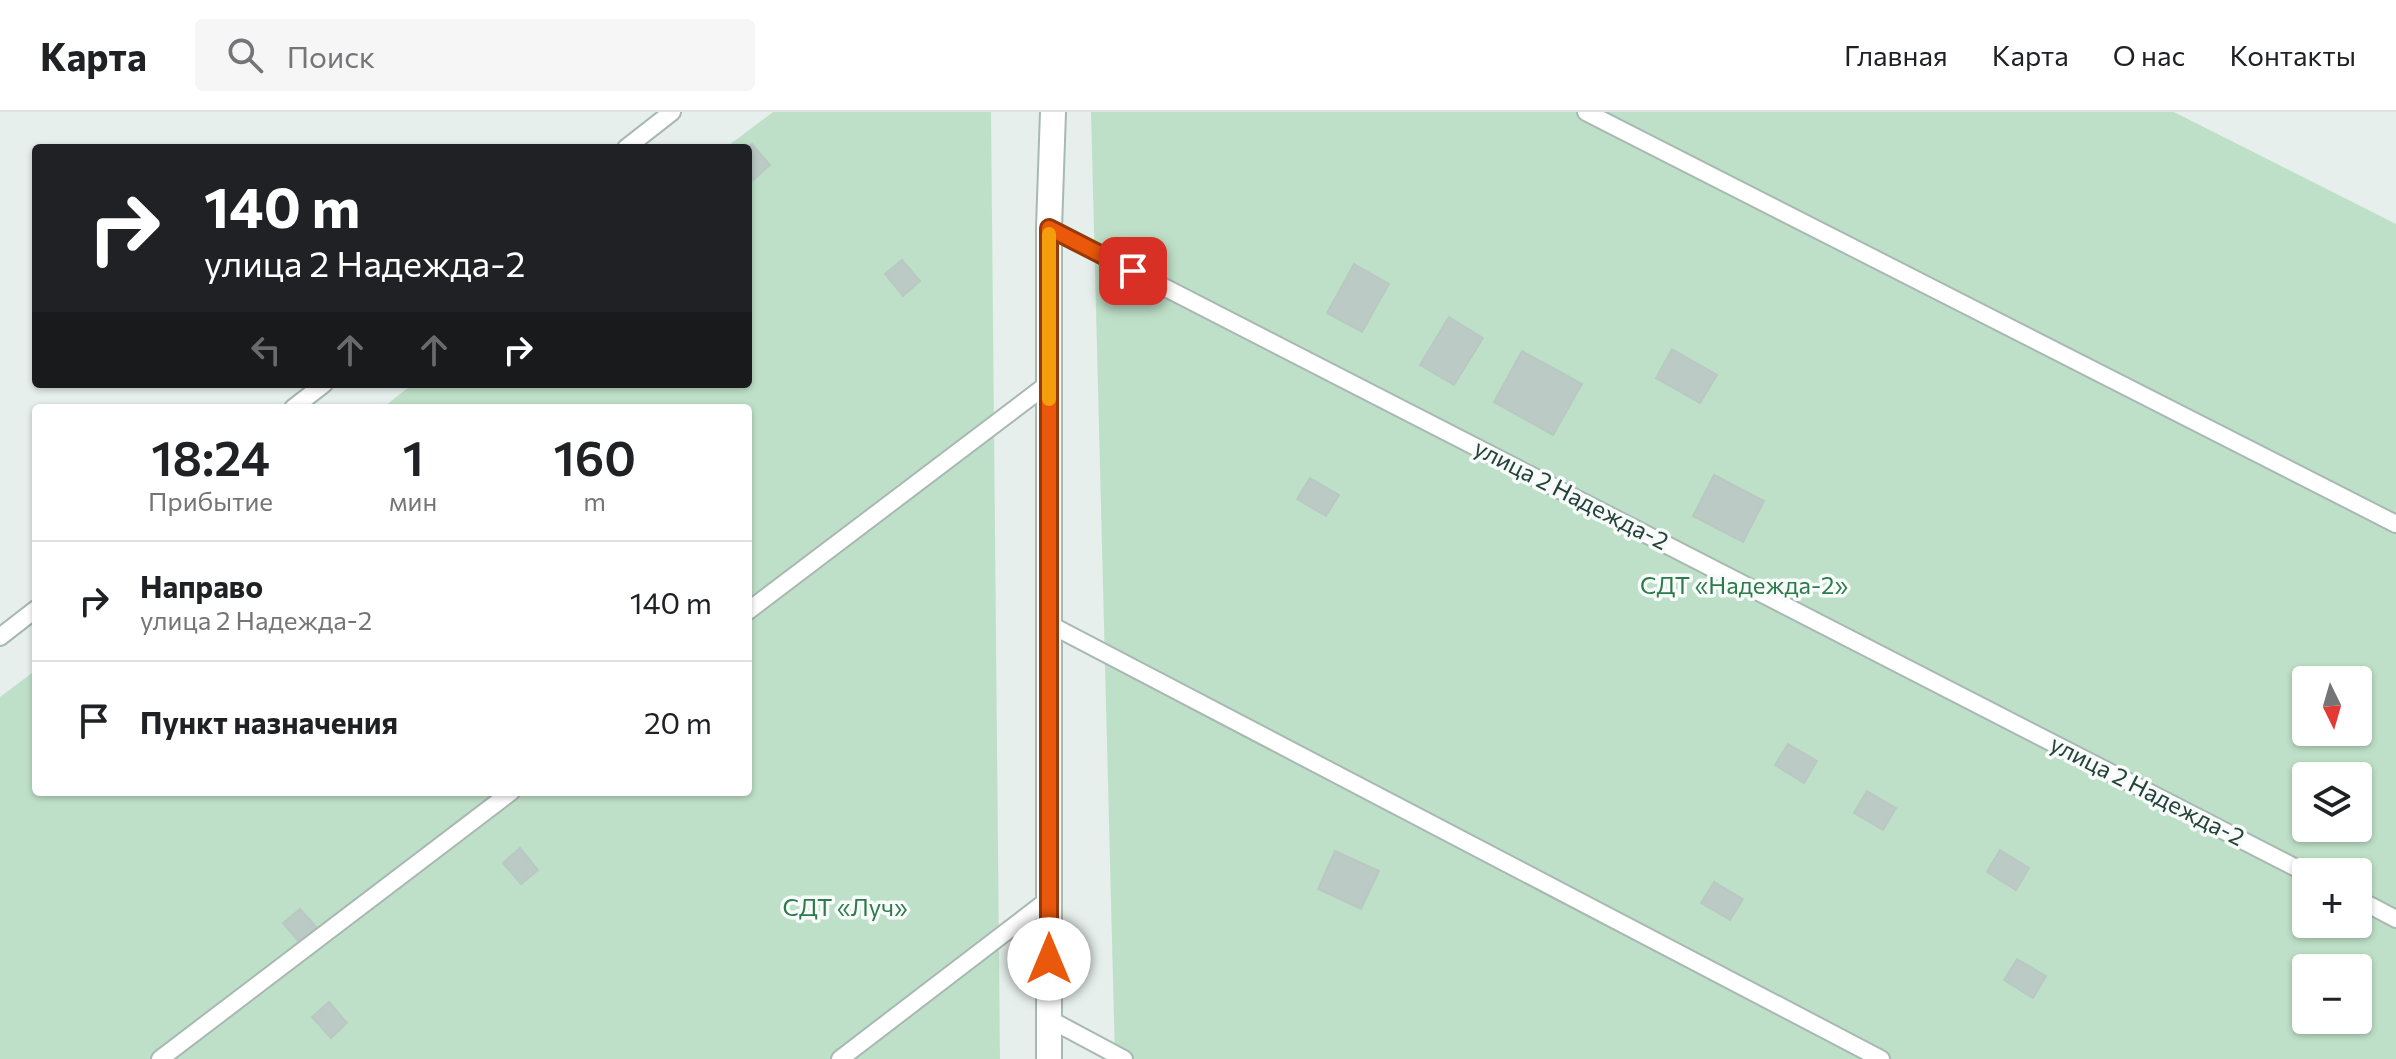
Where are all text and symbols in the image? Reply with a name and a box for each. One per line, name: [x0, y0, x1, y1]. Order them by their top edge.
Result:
search box: [195, 19, 755, 91]
text: Карта: [40, 32, 147, 79]
icon: search: [223, 33, 267, 77]
text: Поиск: [287, 37, 375, 74]
text: Главная: [1844, 38, 1948, 72]
text: Карта: [1992, 38, 2069, 72]
text: О нас: [2113, 38, 2185, 72]
text: Контакты: [2229, 38, 2356, 72]
text: 140 m: [204, 171, 360, 240]
icon: right: [72, 176, 176, 280]
pin: [1099, 237, 1167, 305]
text: улица 2 Надежда-2: [204, 240, 525, 284]
icon: arrive: [1111, 249, 1155, 293]
icon: left: [244, 328, 288, 372]
icon: ahead: [328, 328, 372, 372]
icon: ahead: [412, 328, 456, 372]
icon: right: [496, 328, 540, 372]
text: 18:24: [151, 427, 270, 486]
text: 1: [403, 427, 424, 486]
text: 160: [553, 427, 636, 486]
street label: улица 2 Надежда-2: [1470, 432, 1674, 555]
text: Прибытие: [148, 485, 273, 516]
text: мин: [389, 485, 437, 516]
text: m: [583, 485, 606, 516]
text: Направо: [140, 567, 263, 604]
park label: СДТ «Надежда-2»: [1640, 570, 1848, 599]
icon: right: [72, 579, 116, 623]
text: 140 m: [630, 583, 712, 620]
text: улица 2 Надежда-2: [140, 604, 372, 635]
north arrow: [2292, 666, 2372, 746]
map controls: [2292, 666, 2372, 1034]
icon: arrive: [72, 699, 116, 743]
text: Пункт назначения: [140, 703, 398, 740]
text: 20 m: [644, 703, 712, 740]
street label: улица 2 Надежда-2: [2046, 728, 2250, 851]
button: layers: [2292, 762, 2372, 842]
button: +: [2292, 858, 2372, 938]
park label: СДТ «Луч»: [782, 892, 908, 921]
position arrow: [1007, 917, 1091, 1001]
button: −: [2292, 954, 2372, 1034]

